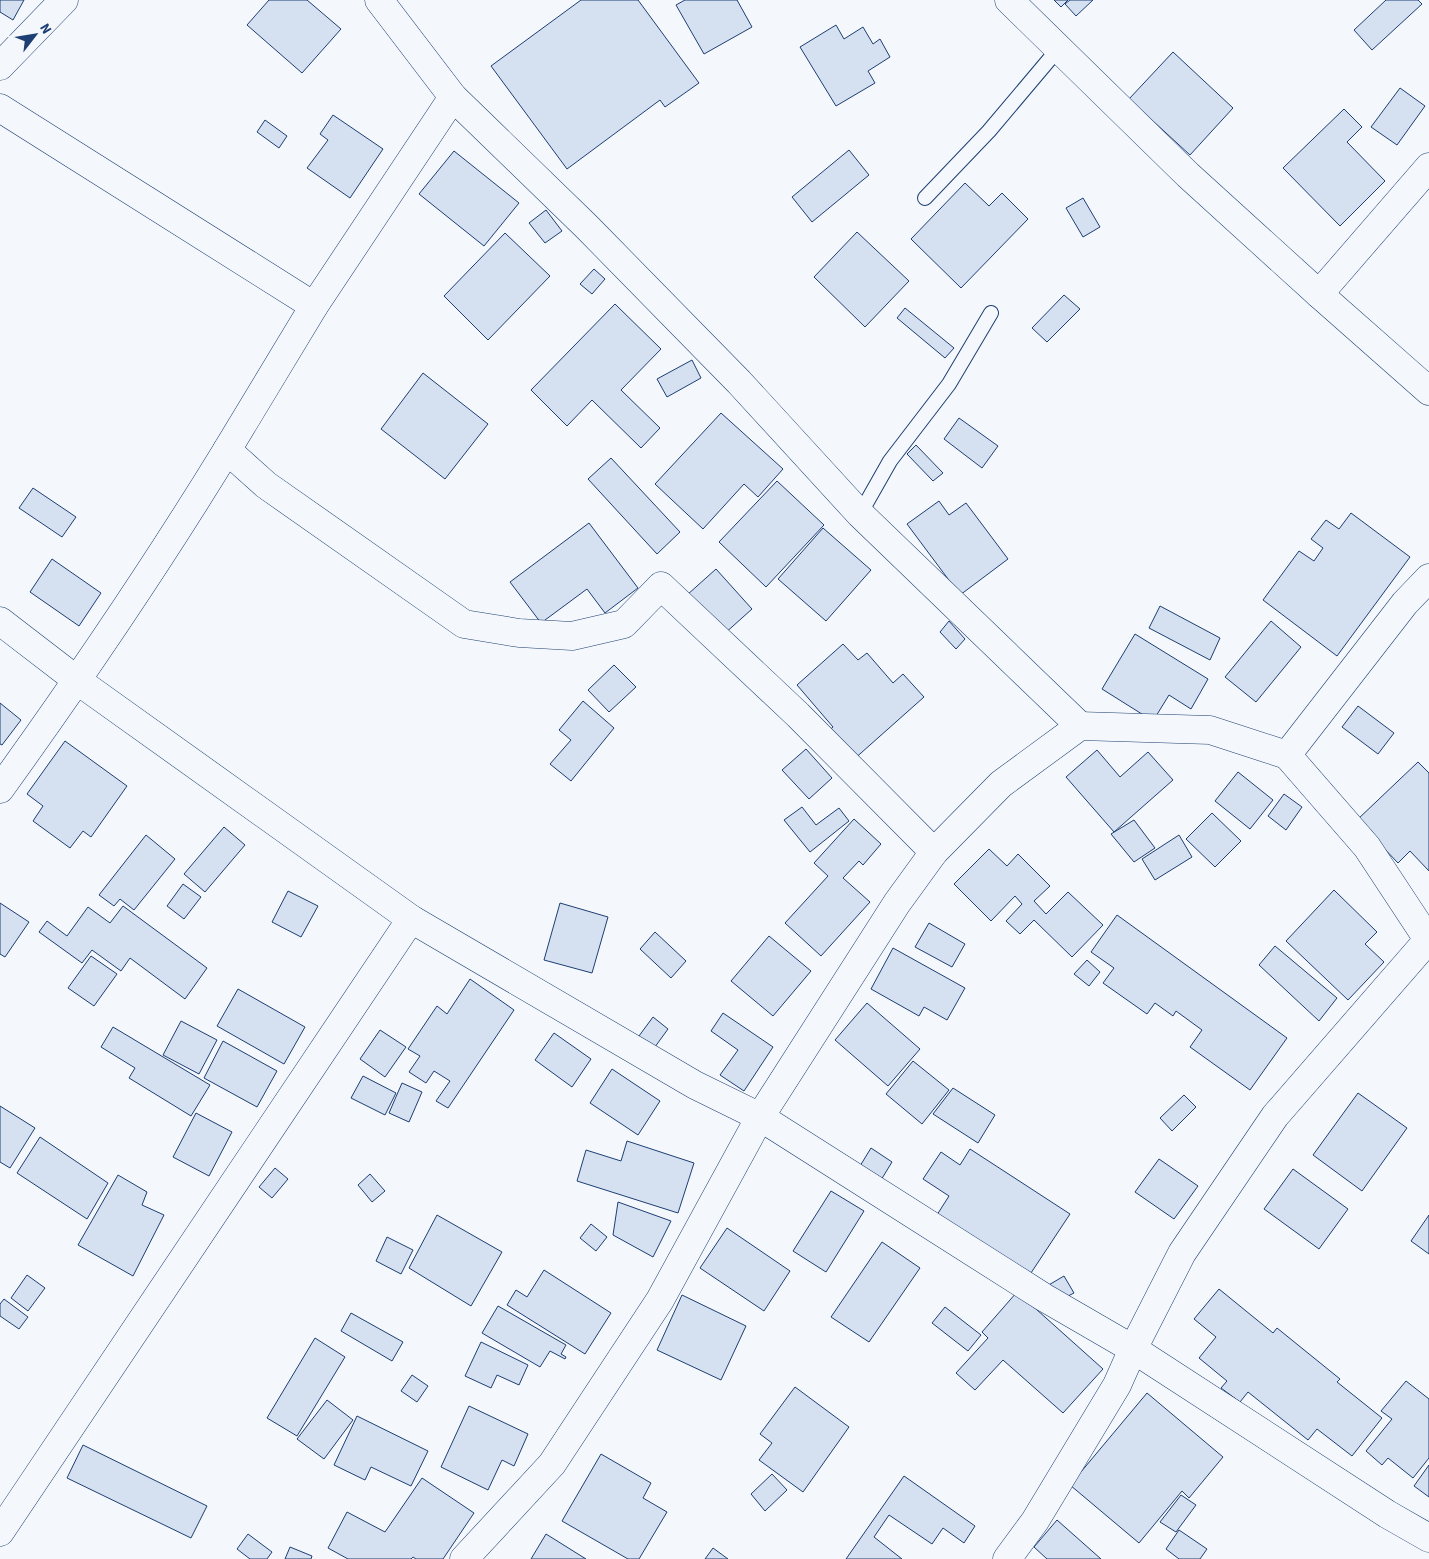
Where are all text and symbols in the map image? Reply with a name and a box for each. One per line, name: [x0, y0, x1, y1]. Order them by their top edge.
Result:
north arrow: [10, 10, 60, 60]
text: N: [34, 20, 56, 38]

